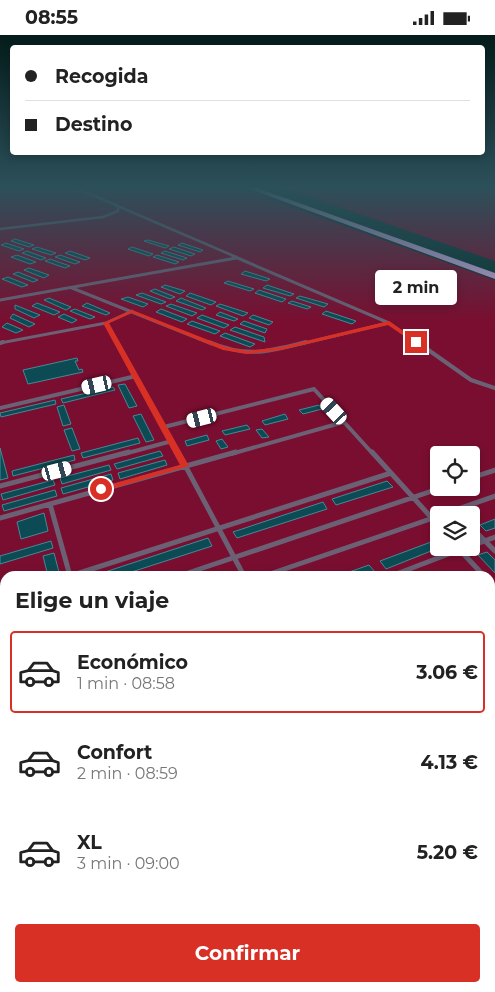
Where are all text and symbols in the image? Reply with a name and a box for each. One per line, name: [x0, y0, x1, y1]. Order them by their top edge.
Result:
text: 08:55: [25, 6, 78, 29]
text: Recogida: [55, 65, 148, 88]
text: Destino: [55, 113, 132, 136]
callout: 2 min: [375, 269, 457, 305]
text: 2 min: [393, 278, 439, 297]
route end: [405, 331, 427, 353]
car: [80, 374, 113, 396]
car: [318, 395, 349, 427]
car: [185, 407, 218, 429]
map controls: [430, 446, 480, 556]
button: locate: [430, 446, 480, 496]
car: [40, 460, 73, 482]
route start: [90, 478, 112, 500]
button: layers: [430, 506, 480, 556]
text: Elige un viaje: [15, 587, 169, 614]
icon: car: [17, 650, 62, 695]
text: Económico: [77, 651, 188, 674]
text: 3.06 €: [416, 661, 478, 684]
text: 1 min · 08:58: [77, 674, 175, 693]
icon: car: [17, 740, 62, 785]
text: Confort: [77, 741, 152, 764]
text: 4.13 €: [420, 751, 478, 774]
text: 2 min · 08:59: [77, 764, 178, 783]
icon: car: [17, 830, 62, 875]
text: XL: [77, 831, 102, 854]
text: 5.20 €: [417, 841, 478, 864]
text: 3 min · 09:00: [77, 854, 180, 873]
button: Confirmar: [15, 924, 480, 982]

